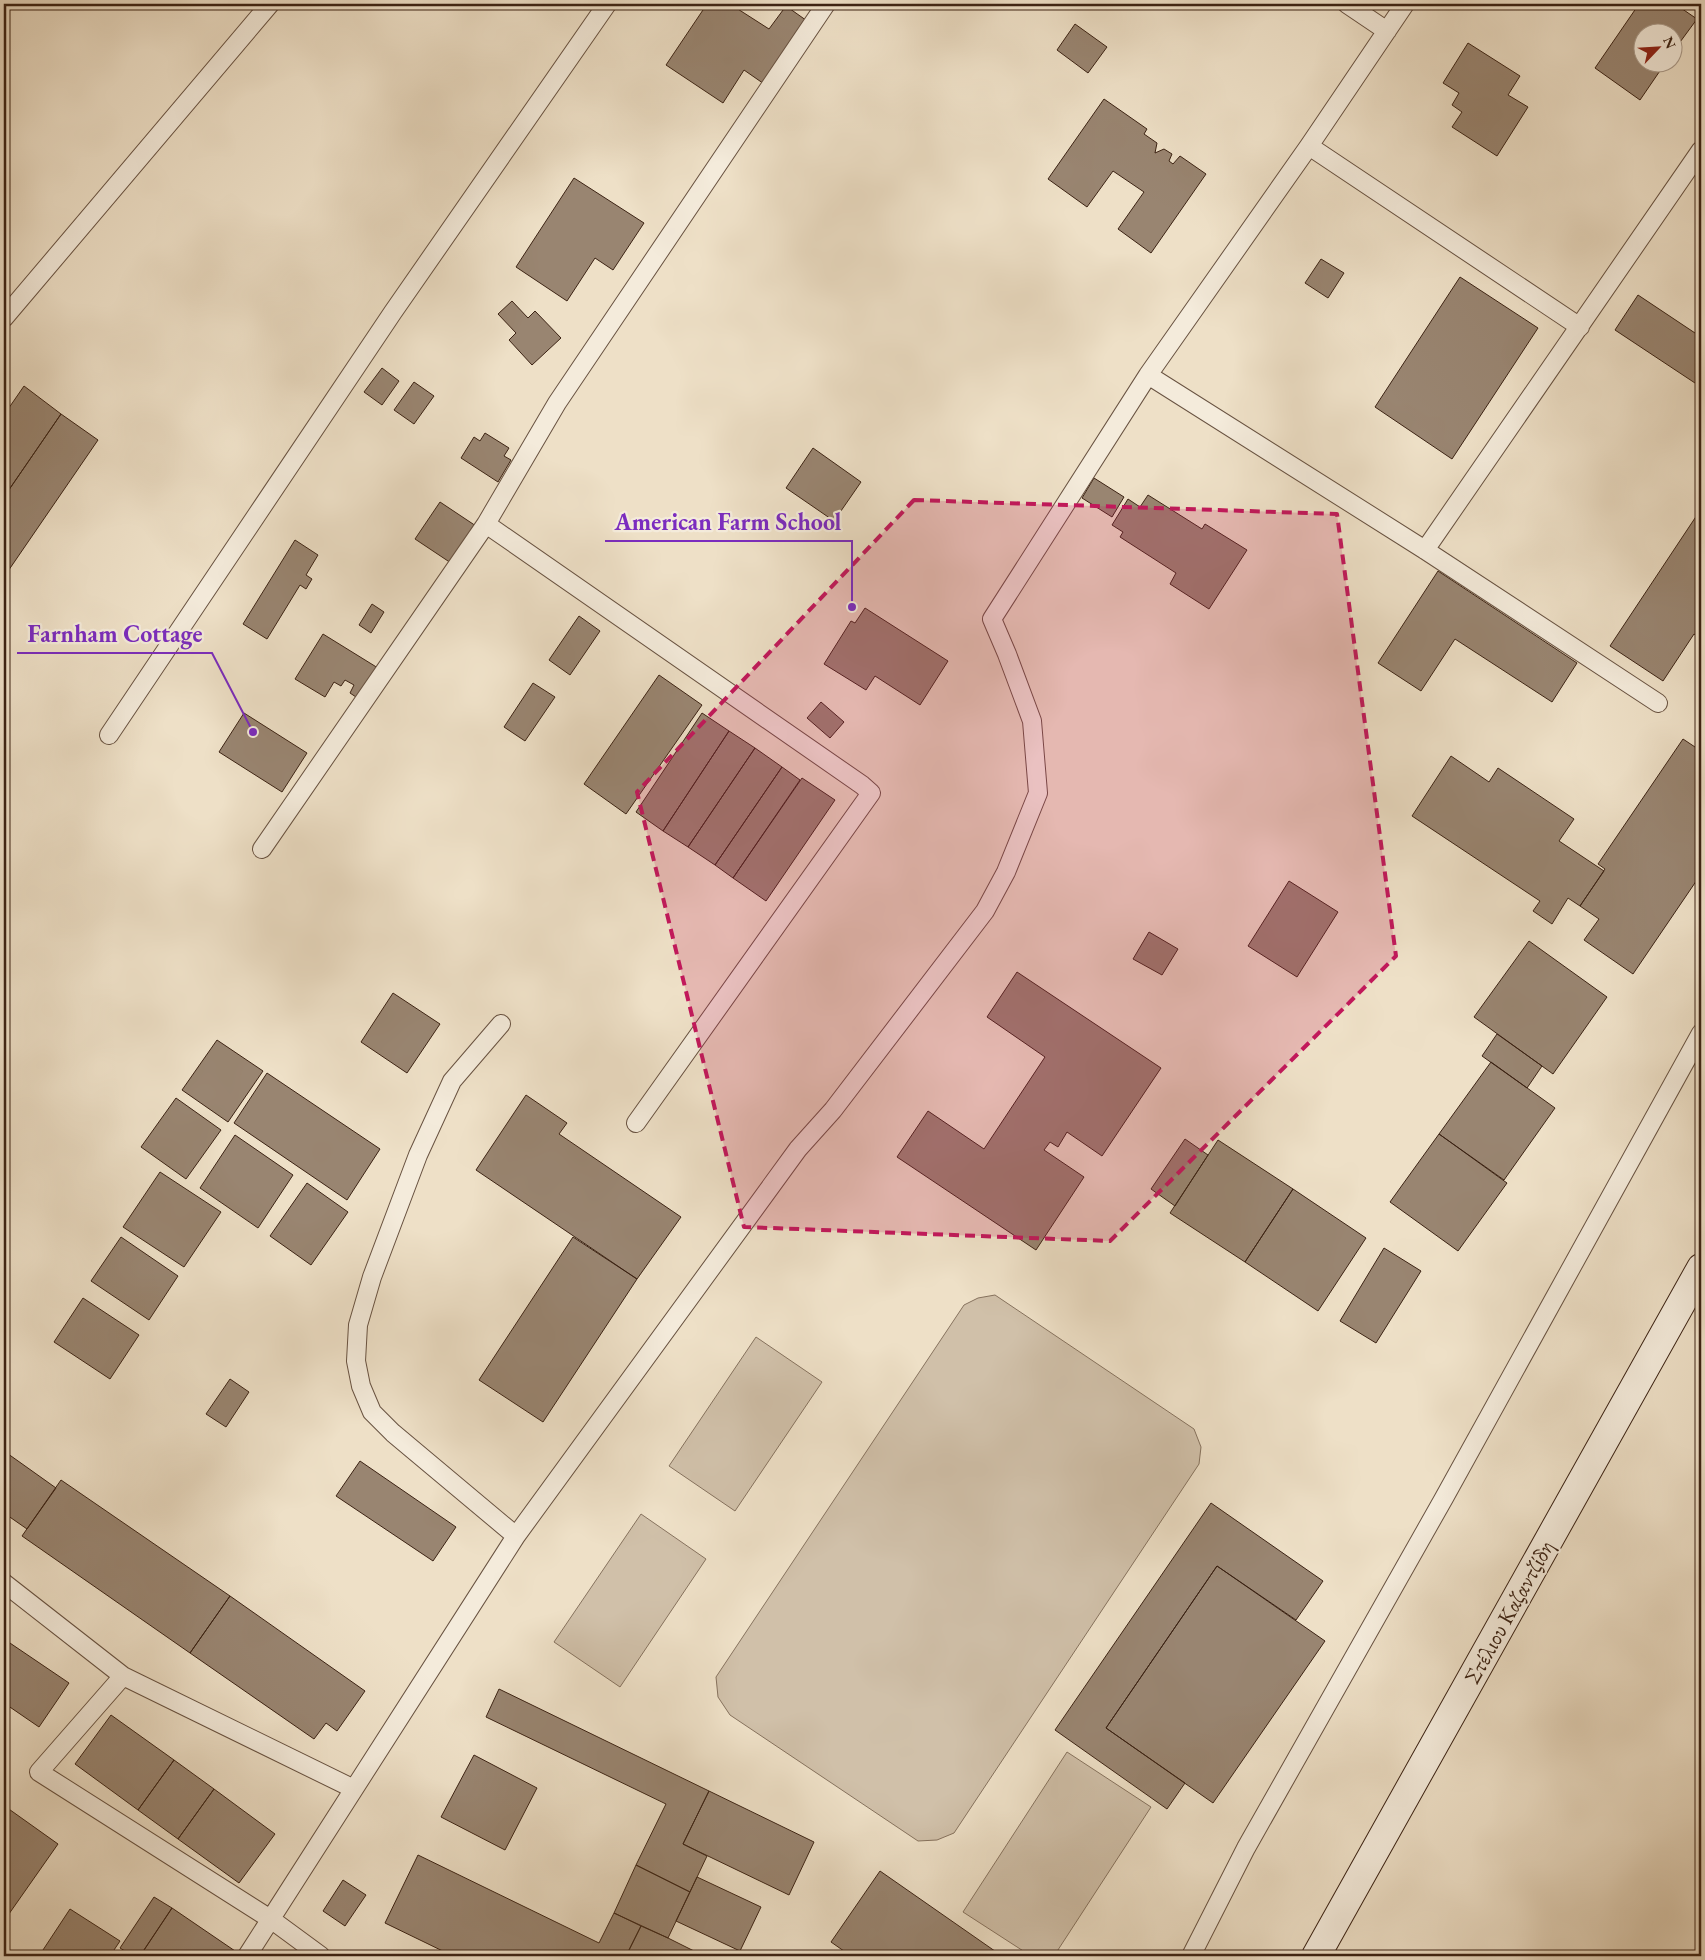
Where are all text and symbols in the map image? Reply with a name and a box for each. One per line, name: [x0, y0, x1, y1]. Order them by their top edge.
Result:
north arrow: [1632, 22, 1682, 72]
text: N: [1659, 34, 1681, 52]
callout: American Farm School: [605, 502, 852, 541]
text: American Farm School: [614, 506, 842, 537]
callout: Farnham Cottage: [17, 614, 212, 653]
text: Farnham Cottage: [28, 618, 202, 650]
street label: Στέλιου Καζαντζίδη: [1458, 1535, 1560, 1689]

